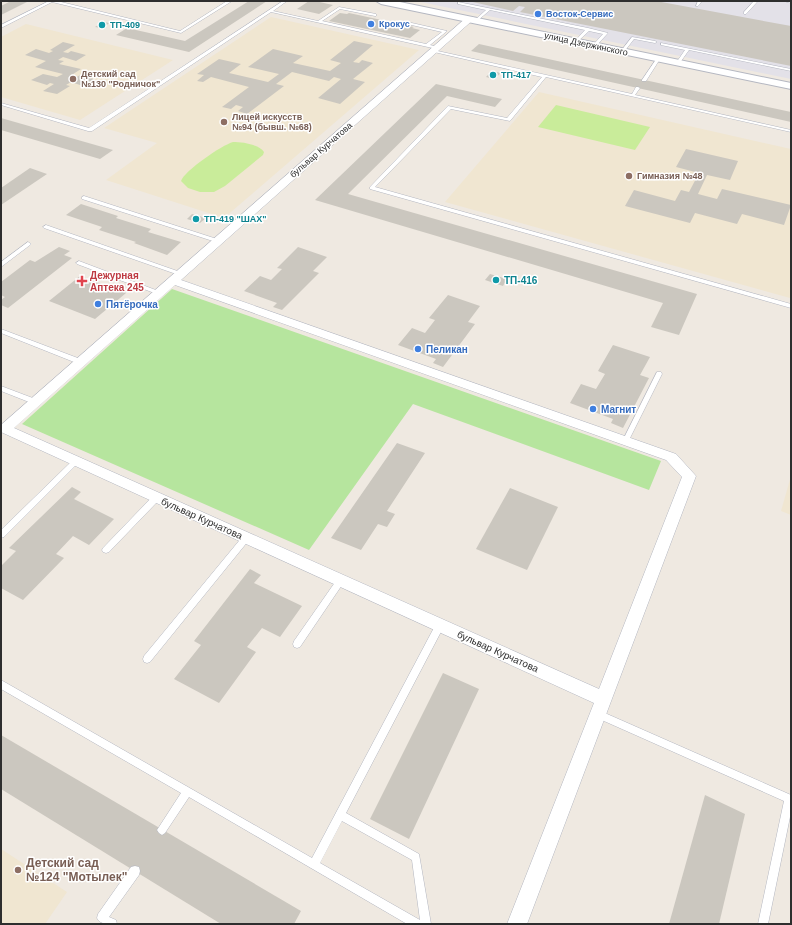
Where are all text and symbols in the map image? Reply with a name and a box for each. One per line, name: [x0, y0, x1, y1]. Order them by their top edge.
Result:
marker: Восток-Сервис: [533, 9, 543, 19]
place label: Восток-Сервис: [546, 9, 613, 19]
marker: Крокус: [366, 19, 376, 29]
place label: Крокус: [379, 19, 410, 29]
marker: ТП-409: [97, 20, 107, 30]
place label: ТП-409: [110, 20, 140, 30]
street label: улица Дзержинского: [543, 30, 629, 58]
place label: Детский сад №130 "Родничок": [81, 69, 160, 89]
marker: ТП-417: [488, 70, 498, 80]
place label: ТП-417: [501, 70, 531, 80]
marker: Детский сад №130 "Родничок": [68, 74, 78, 84]
place label: Лицей искусств №94 (бывш. №68): [232, 112, 312, 132]
marker: Лицей искусств №94 (бывш. №68): [219, 117, 229, 127]
street label: бульвар Курчатова: [288, 120, 354, 180]
marker: Гимназия №48: [624, 171, 634, 181]
place label: Гимназия №48: [637, 171, 702, 181]
marker: ТП-419 "ШАХ": [191, 214, 201, 224]
place label: ТП-419 "ШАХ": [204, 214, 267, 224]
place label: Дежурная Аптека 245: [90, 270, 144, 293]
marker: ТП-416: [491, 275, 501, 285]
place label: ТП-416: [504, 275, 538, 286]
marker: Дежурная Аптека 245: [77, 276, 87, 286]
marker: Пятёрочка: [93, 299, 103, 309]
place label: Пятёрочка: [106, 299, 158, 310]
marker: Пеликан: [413, 344, 423, 354]
place label: Пеликан: [426, 344, 468, 355]
marker: Магнит: [588, 404, 598, 414]
place label: Магнит: [601, 404, 636, 415]
street label: бульвар Курчатова: [159, 496, 245, 542]
street label: бульвар Курчатова: [455, 629, 541, 675]
place label: Детский сад №124 "Мотылек": [26, 856, 127, 884]
marker: Детский сад №124 "Мотылек": [13, 865, 23, 875]

